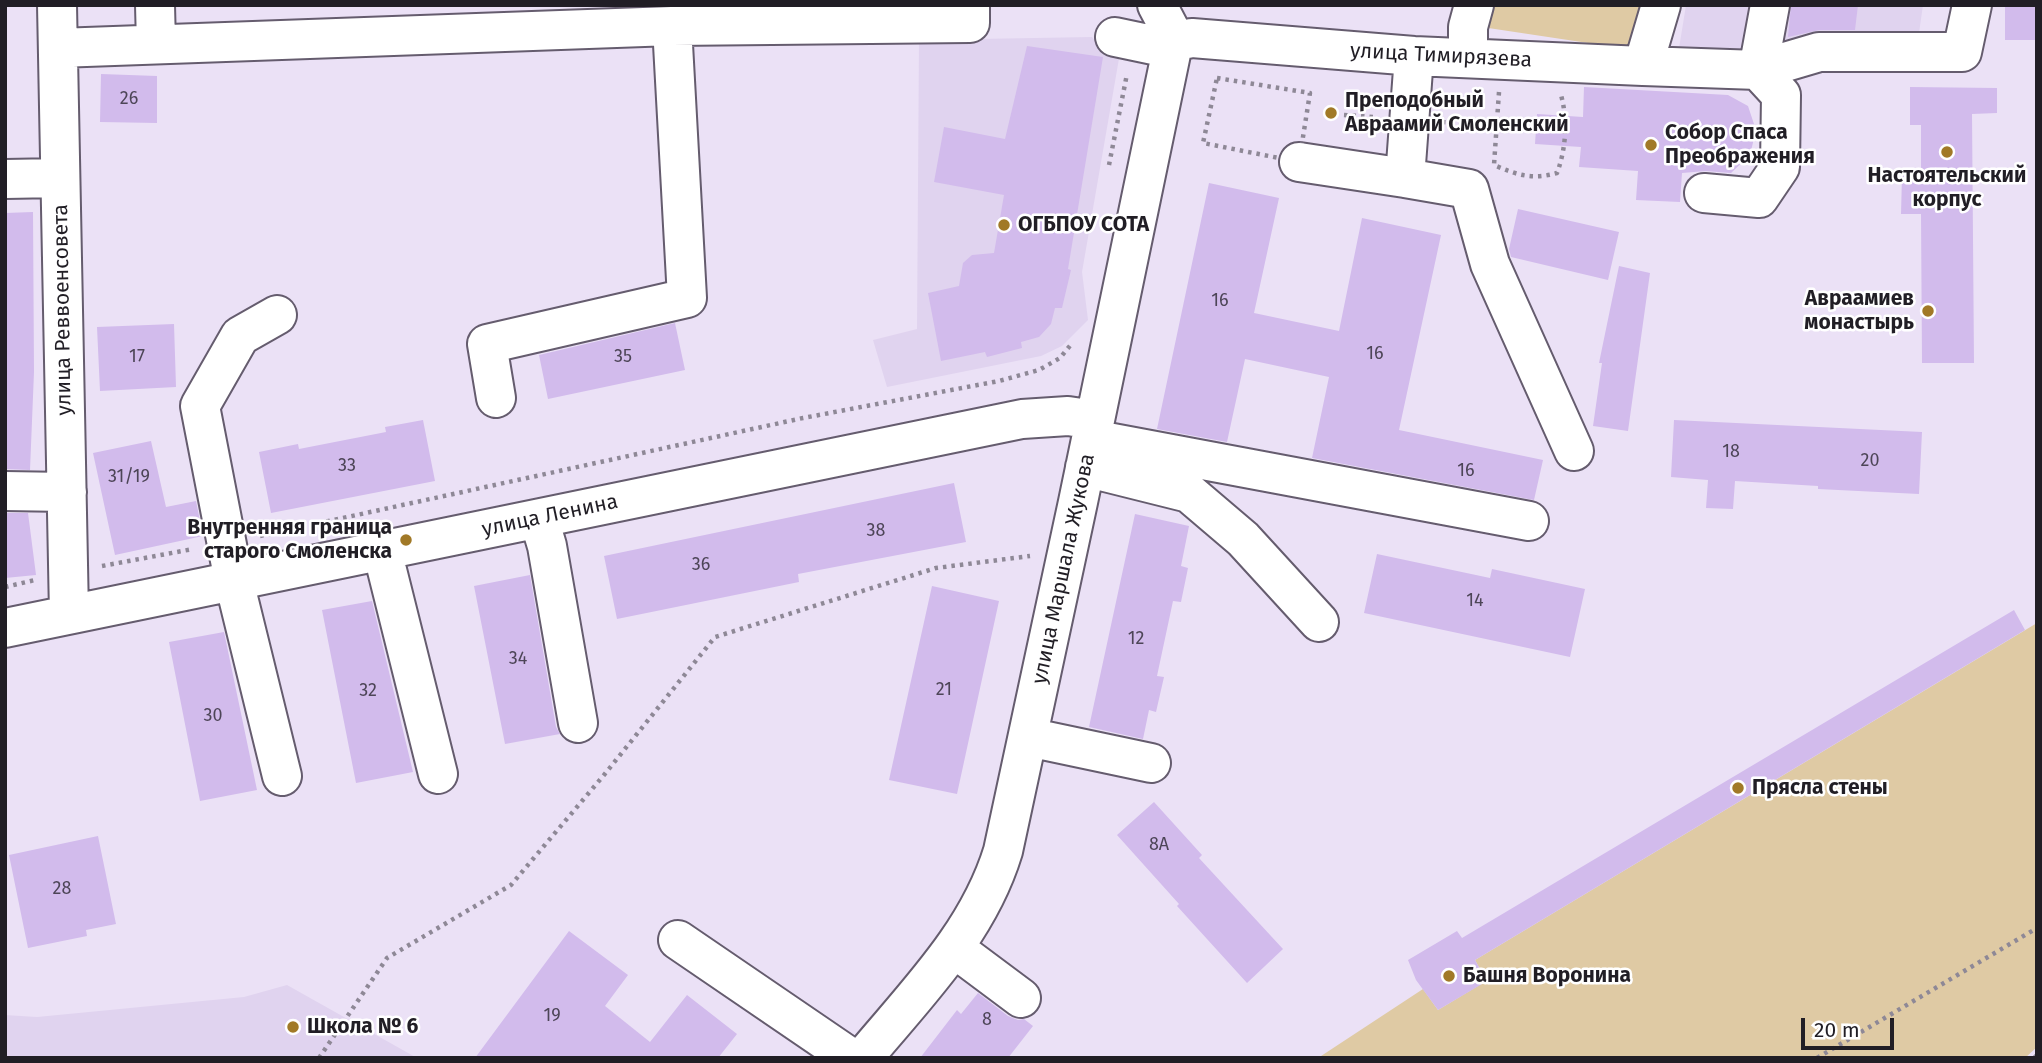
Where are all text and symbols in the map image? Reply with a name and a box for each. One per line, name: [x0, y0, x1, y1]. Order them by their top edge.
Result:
street label: улица Тимирязева: [1349, 39, 1533, 73]
house number: 26: [120, 88, 138, 110]
place label: Преподобный Авраамий Смоленский: [1345, 88, 1569, 138]
marker: Преподобный Авраамий Смоленский: [1323, 105, 1339, 121]
place label: Собор Спаса Преображения: [1665, 120, 1815, 170]
marker: Собор Спаса Преображения: [1643, 137, 1659, 153]
marker: Настоятельский корпус: [1939, 144, 1955, 160]
place label: Настоятельский корпус: [1868, 163, 2026, 213]
street label: улица Реввоенсовета: [49, 204, 77, 416]
place label: ОГБПОУ СОТА: [1018, 212, 1149, 238]
marker: ОГБПОУ СОТА: [996, 217, 1012, 233]
place label: Авраамиев монастырь: [1804, 286, 1914, 336]
house number: 16: [1211, 290, 1229, 312]
marker: Авраамиев монастырь: [1920, 303, 1936, 319]
house number: 16: [1366, 343, 1384, 365]
house number: 17: [129, 346, 145, 368]
house number: 35: [614, 346, 632, 368]
house number: 18: [1722, 441, 1740, 463]
house number: 20: [1861, 450, 1879, 472]
street label: улица Маршала Жукова: [1027, 451, 1101, 687]
house number: 33: [338, 455, 356, 477]
house number: 16: [1457, 460, 1475, 482]
house number: 31/19: [108, 466, 150, 488]
street label: улица Ленина: [480, 489, 620, 543]
place label: Внутренняя граница старого Смоленска: [187, 515, 392, 565]
house number: 38: [867, 520, 885, 542]
marker: Внутренняя граница старого Смоленска: [398, 532, 414, 548]
house number: 36: [692, 554, 710, 576]
house number: 14: [1466, 590, 1484, 612]
house number: 12: [1128, 628, 1144, 650]
house number: 34: [509, 648, 527, 670]
house number: 21: [936, 679, 952, 701]
house number: 32: [359, 680, 377, 702]
house number: 30: [203, 705, 223, 727]
place label: Прясла стены: [1752, 775, 1888, 801]
marker: Прясла стены: [1730, 780, 1746, 796]
house number: 8А: [1149, 834, 1169, 856]
house number: 28: [53, 878, 71, 900]
place label: Башня Воронина: [1463, 963, 1631, 989]
marker: Башня Воронина: [1441, 968, 1457, 984]
scale bar: [1804, 1004, 1897, 1048]
house number: 19: [543, 1005, 561, 1027]
house number: 8: [982, 1009, 992, 1031]
place label: Школа № 6: [307, 1014, 418, 1040]
text: 20 m: [1814, 1017, 1860, 1043]
marker: Школа № 6: [285, 1019, 301, 1035]

